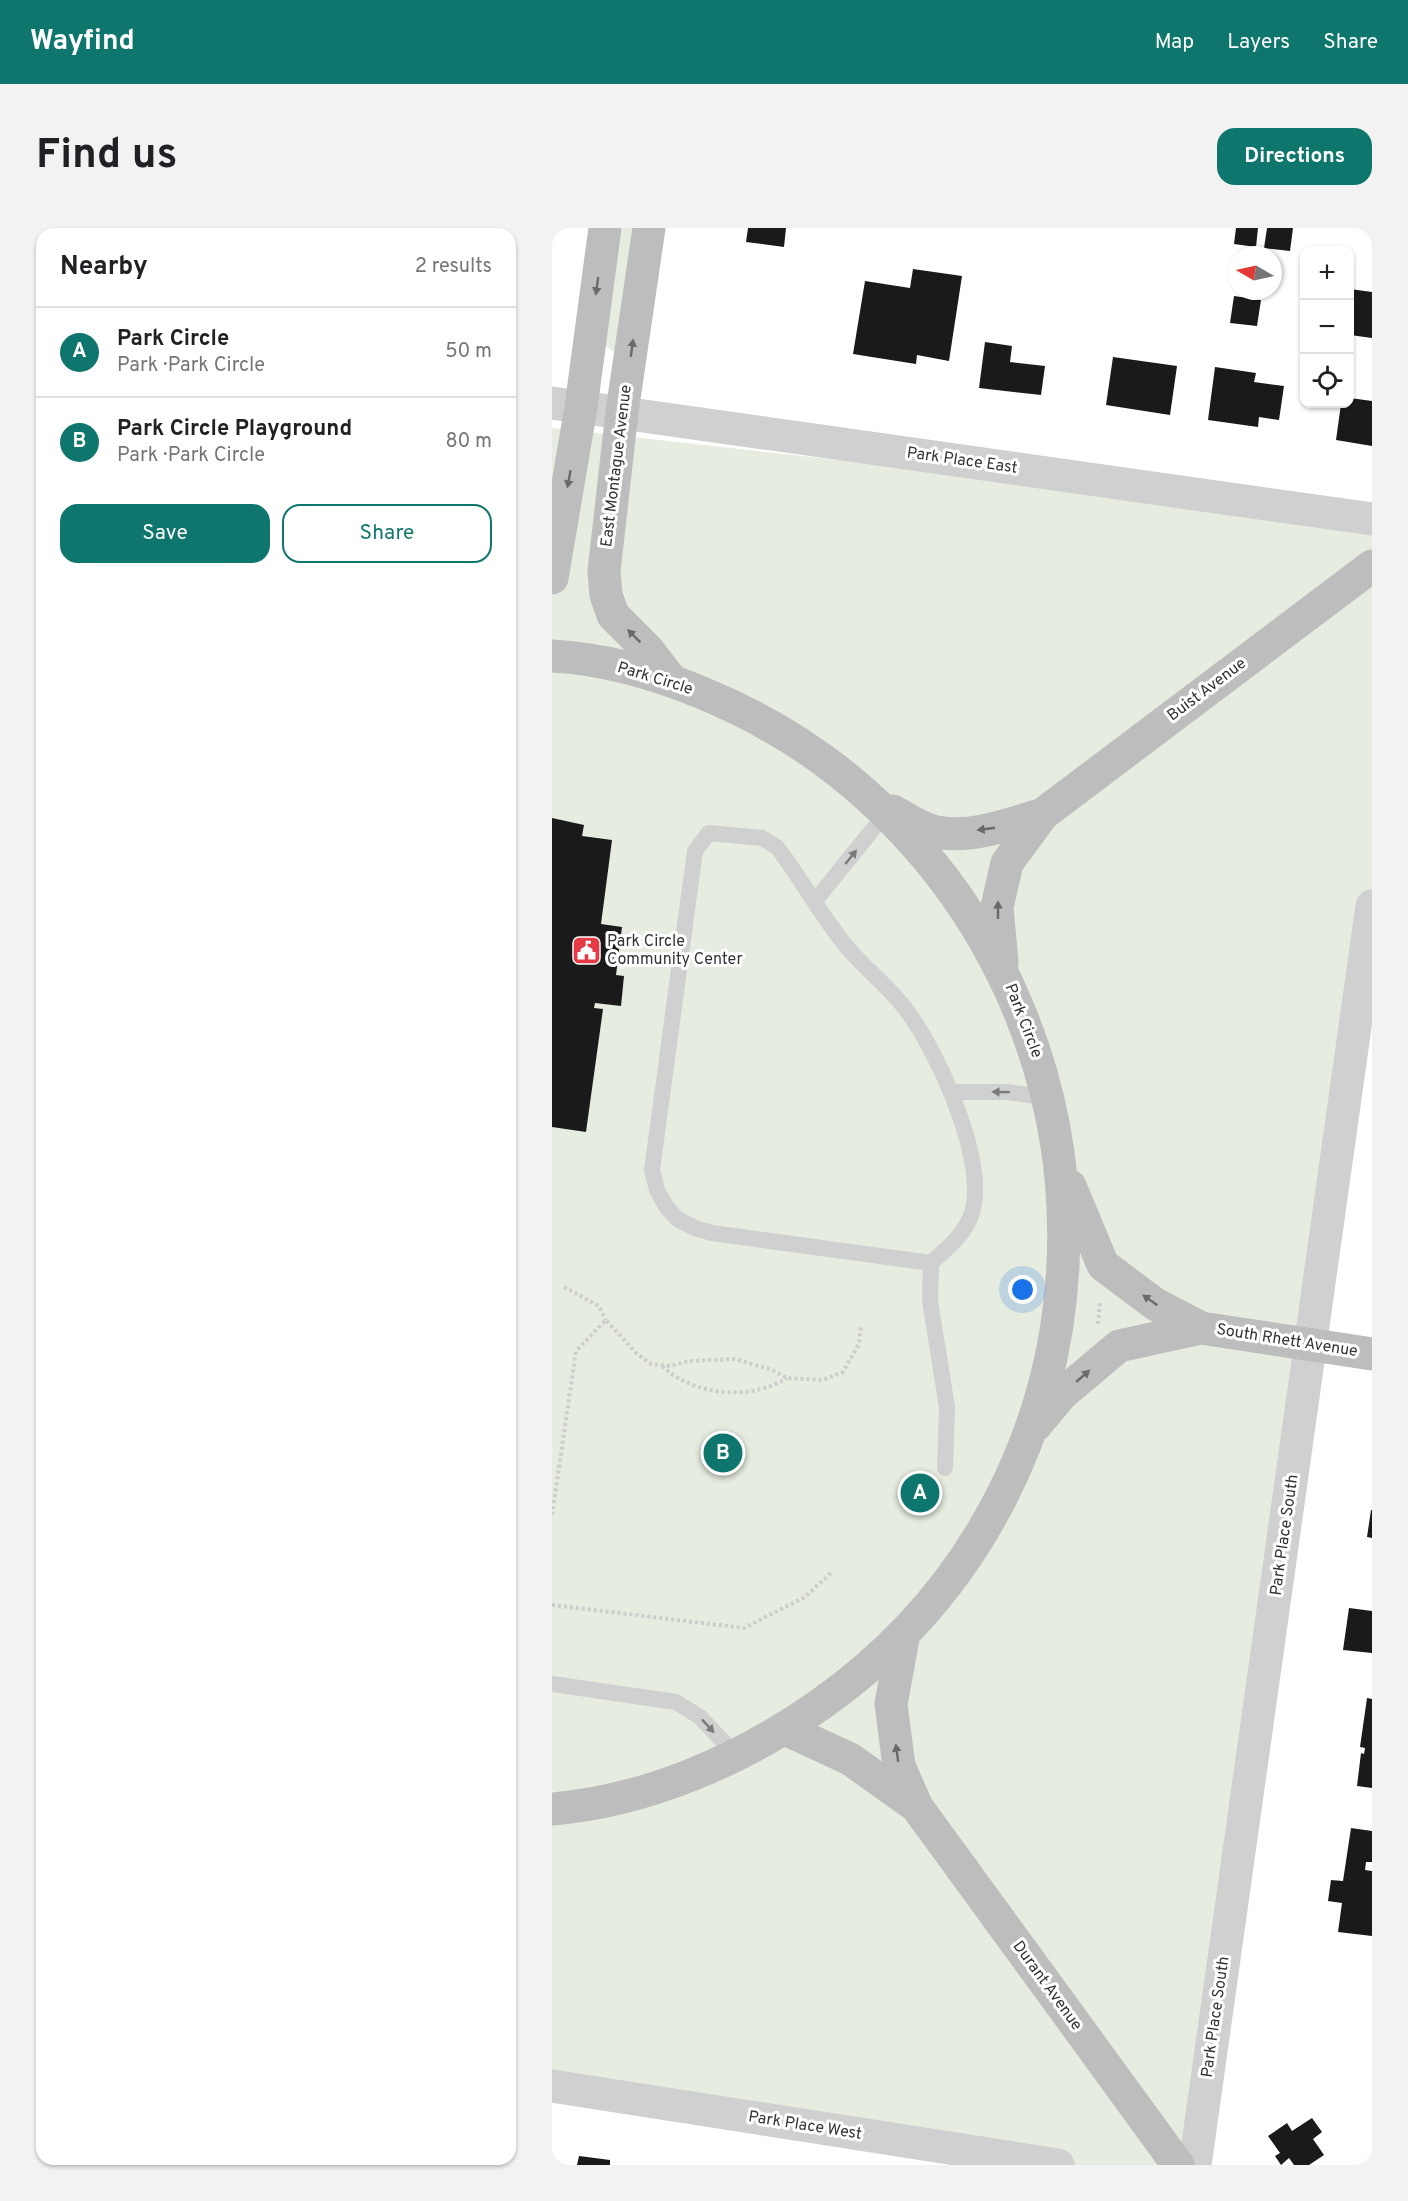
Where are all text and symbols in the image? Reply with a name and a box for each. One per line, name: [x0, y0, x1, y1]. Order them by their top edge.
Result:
text: Wayfind: [30, 24, 135, 60]
text: Map: [1155, 29, 1194, 56]
text: Layers: [1227, 29, 1290, 56]
text: Share: [1323, 29, 1378, 56]
button: Directions: [1217, 128, 1372, 185]
text: Find us: [36, 130, 177, 183]
north arrow: [1228, 246, 1282, 300]
map controls: [1300, 246, 1354, 408]
button: +: [1300, 246, 1354, 300]
text: Nearby: [60, 251, 148, 284]
text: 2 results: [415, 254, 492, 280]
one-way arrow: [593, 277, 602, 296]
button: −: [1300, 300, 1354, 354]
text: Park Circle: [117, 326, 229, 353]
one-way arrow: [627, 338, 636, 357]
text: A: [72, 339, 87, 365]
text: 50 m: [445, 339, 492, 365]
text: Park · Park Circle: [117, 353, 265, 379]
button: locate: [1300, 354, 1354, 408]
street label: East Montague Avenue: [597, 384, 637, 548]
text: Park Circle Playground: [117, 416, 352, 443]
text: B: [73, 429, 86, 455]
text: 80 m: [446, 429, 492, 455]
text: Park · Park Circle: [117, 443, 265, 469]
street label: Park Place East: [905, 443, 1019, 479]
one-way arrow: [564, 469, 573, 488]
button: Save: [60, 504, 270, 563]
button: Share: [282, 504, 492, 563]
one-way arrow: [627, 630, 641, 644]
street label: Buist Avenue: [1164, 654, 1250, 726]
street label: Park Circle: [615, 658, 695, 700]
one-way arrow: [977, 825, 996, 834]
one-way arrow: [844, 850, 857, 865]
one-way arrow: [993, 901, 1003, 920]
place label: Park Circle Community Center: [607, 932, 743, 970]
public building icon: Park Circle Community Center: [570, 935, 602, 967]
street label: Park Circle: [1000, 981, 1046, 1061]
one-way arrow: [991, 1087, 1010, 1097]
your location: [1008, 1275, 1037, 1304]
one-way arrow: [1142, 1295, 1158, 1306]
street label: South Rhett Avenue: [1215, 1320, 1359, 1362]
one-way arrow: [1075, 1370, 1090, 1383]
pin: B: [704, 1430, 742, 1476]
pin: A: [900, 1470, 940, 1516]
street label: Park Place South: [1267, 1473, 1303, 1597]
one-way arrow: [701, 1719, 715, 1734]
one-way arrow: [893, 1743, 902, 1762]
street label: Durant Avenue: [1008, 1937, 1086, 2035]
street label: Park Place South: [1198, 1955, 1234, 2079]
street label: Park Place West: [747, 2107, 863, 2145]

